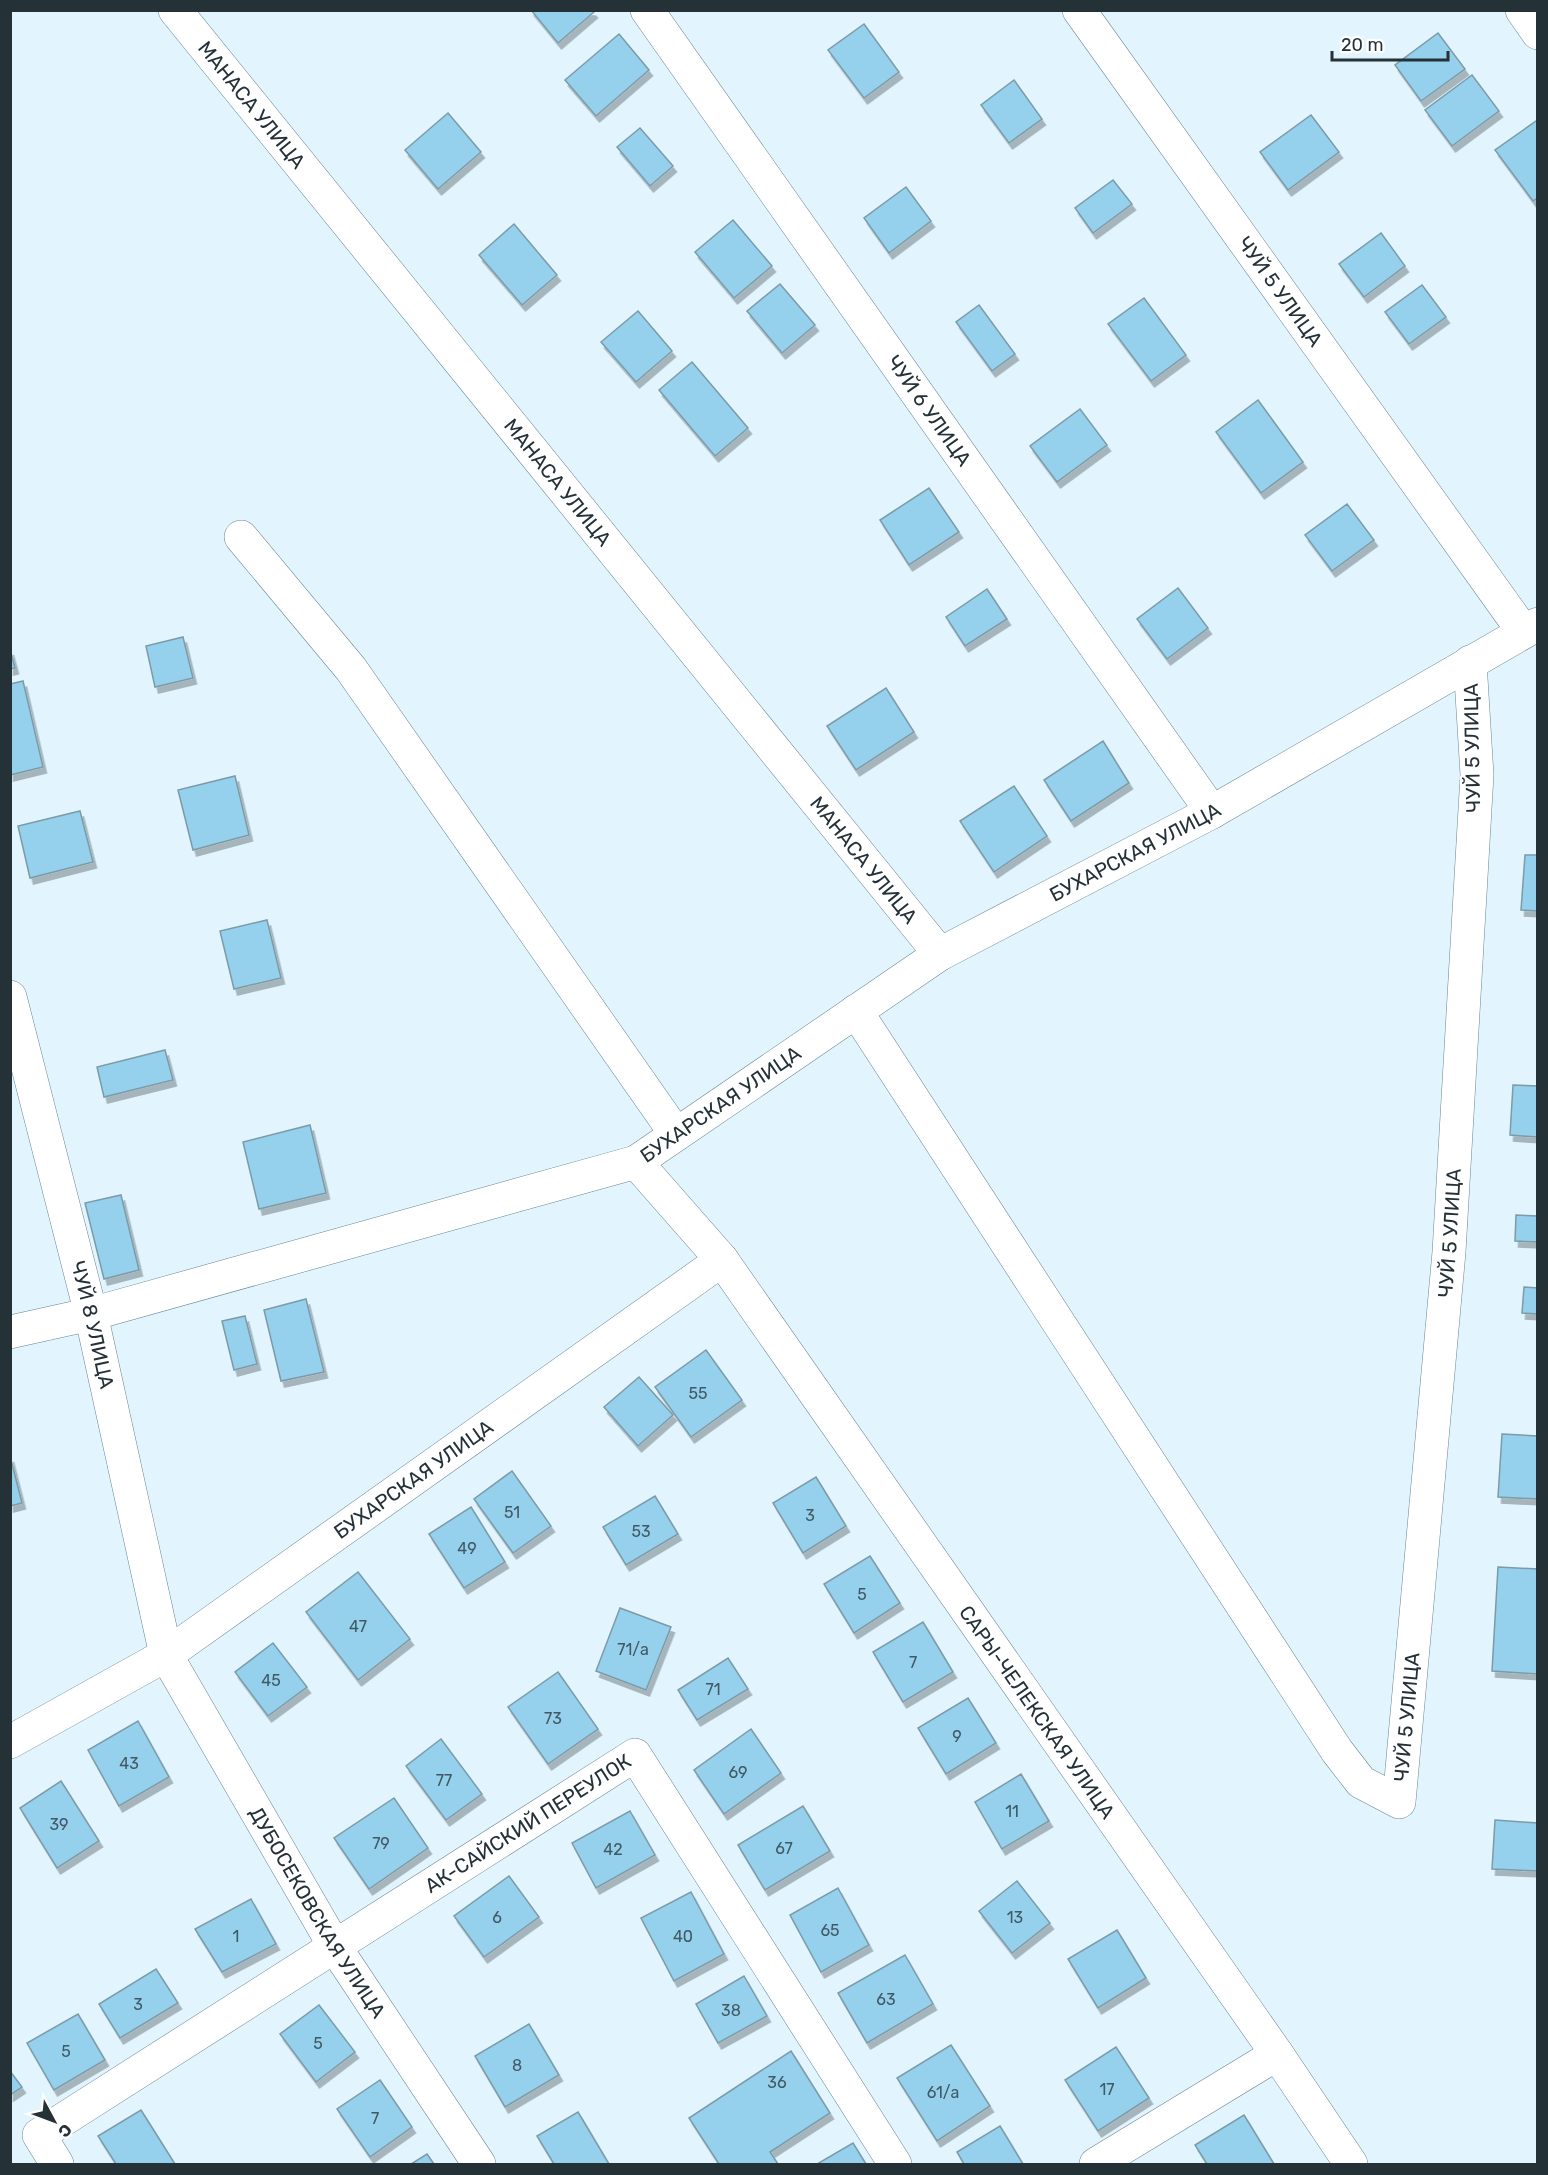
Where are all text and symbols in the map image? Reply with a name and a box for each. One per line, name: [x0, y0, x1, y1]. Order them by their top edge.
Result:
scale bar: [1332, 24, 1448, 62]
text: 20 m: [1341, 34, 1383, 56]
street label: МАНАСА УЛИЦА: [193, 36, 311, 173]
street label: ЧУЙ 5 УЛИЦА: [1233, 232, 1328, 351]
street label: ЧУЙ 6 УЛИЦА: [882, 351, 976, 471]
street label: МАНАСА УЛИЦА: [499, 414, 616, 551]
street label: ЧУЙ 5 УЛИЦА: [1459, 683, 1485, 813]
street label: МАНАСА УЛИЦА: [805, 791, 922, 928]
street label: БУХАРСКАЯ УЛИЦА: [1045, 798, 1225, 907]
street label: БУХАРСКАЯ УЛИЦА: [636, 1041, 805, 1168]
street label: ЧУЙ 5 УЛИЦА: [1433, 1168, 1466, 1299]
street label: ЧУЙ 8 УЛИЦА: [66, 1258, 119, 1391]
house number: 55: [688, 1384, 708, 1403]
street label: БУХАРСКАЯ УЛИЦА: [329, 1415, 497, 1544]
house number: 51: [504, 1503, 520, 1522]
house number: 3: [805, 1506, 815, 1525]
house number: 53: [631, 1522, 651, 1541]
house number: 49: [457, 1539, 477, 1558]
house number: 5: [857, 1585, 867, 1604]
street label: САРЫ-ЧЕЛЕКСКАЯ УЛИЦА: [954, 1601, 1120, 1823]
house number: 47: [349, 1617, 367, 1636]
house number: 71/а: [617, 1640, 649, 1659]
street label: ЧУЙ 5 УЛИЦА: [1389, 1651, 1425, 1783]
house number: 7: [909, 1653, 917, 1672]
house number: 45: [261, 1671, 281, 1690]
house number: 71: [705, 1680, 721, 1699]
house number: 73: [544, 1709, 562, 1728]
house number: 9: [952, 1727, 962, 1746]
street label: АК-САЙСКИЙ ПЕРЕУЛОК: [420, 1749, 636, 1898]
house number: 43: [119, 1754, 139, 1773]
house number: 69: [728, 1763, 748, 1782]
house number: 77: [436, 1771, 452, 1790]
street label: ДУБОСЕКОВСКАЯ УЛИЦА: [244, 1802, 391, 2022]
house number: 11: [1005, 1802, 1019, 1821]
house number: 39: [49, 1815, 69, 1834]
house number: 79: [372, 1834, 390, 1853]
house number: 67: [775, 1839, 793, 1858]
house number: 42: [603, 1840, 623, 1859]
house number: 6: [492, 1908, 502, 1927]
house number: 13: [1007, 1908, 1023, 1927]
house number: 65: [820, 1921, 840, 1940]
house number: 1: [233, 1927, 239, 1946]
house number: 40: [673, 1927, 693, 1946]
house number: 63: [876, 1990, 896, 2009]
house number: 3: [133, 1995, 143, 2014]
house number: 38: [721, 2001, 741, 2020]
house number: 5: [313, 2034, 323, 2053]
house number: 5: [61, 2042, 71, 2061]
house number: 8: [512, 2056, 522, 2075]
house number: 36: [767, 2073, 787, 2092]
house number: 17: [1099, 2080, 1115, 2099]
house number: 61/а: [927, 2083, 959, 2102]
north arrow: [24, 2091, 84, 2151]
house number: 7: [371, 2109, 379, 2128]
text: С: [54, 2120, 76, 2141]

